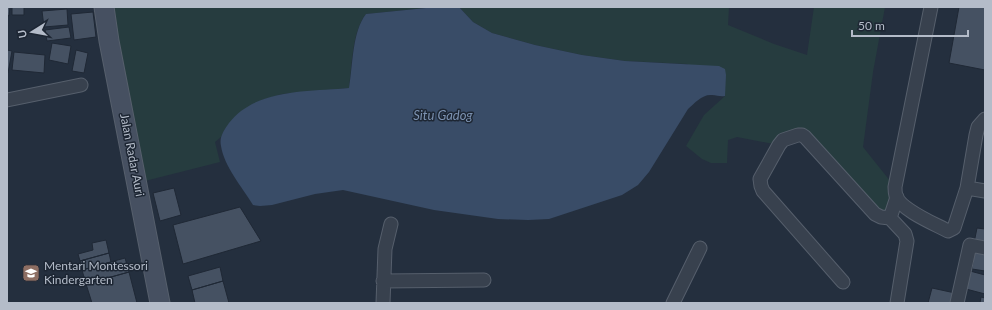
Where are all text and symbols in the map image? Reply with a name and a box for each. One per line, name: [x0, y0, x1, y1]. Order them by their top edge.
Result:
north arrow: [12, 12, 52, 52]
scale bar: [852, 12, 968, 38]
text: 50 m: [858, 18, 885, 33]
text: U: [15, 29, 29, 39]
water label: Situ Gadog: [413, 107, 473, 123]
street label: Jalan Radar Auri: [117, 112, 148, 198]
place label: Mentari Montessori Kindergarten: [44, 258, 148, 287]
school or university icon: Mentari Montessori Kindergarten: [21, 263, 41, 283]

